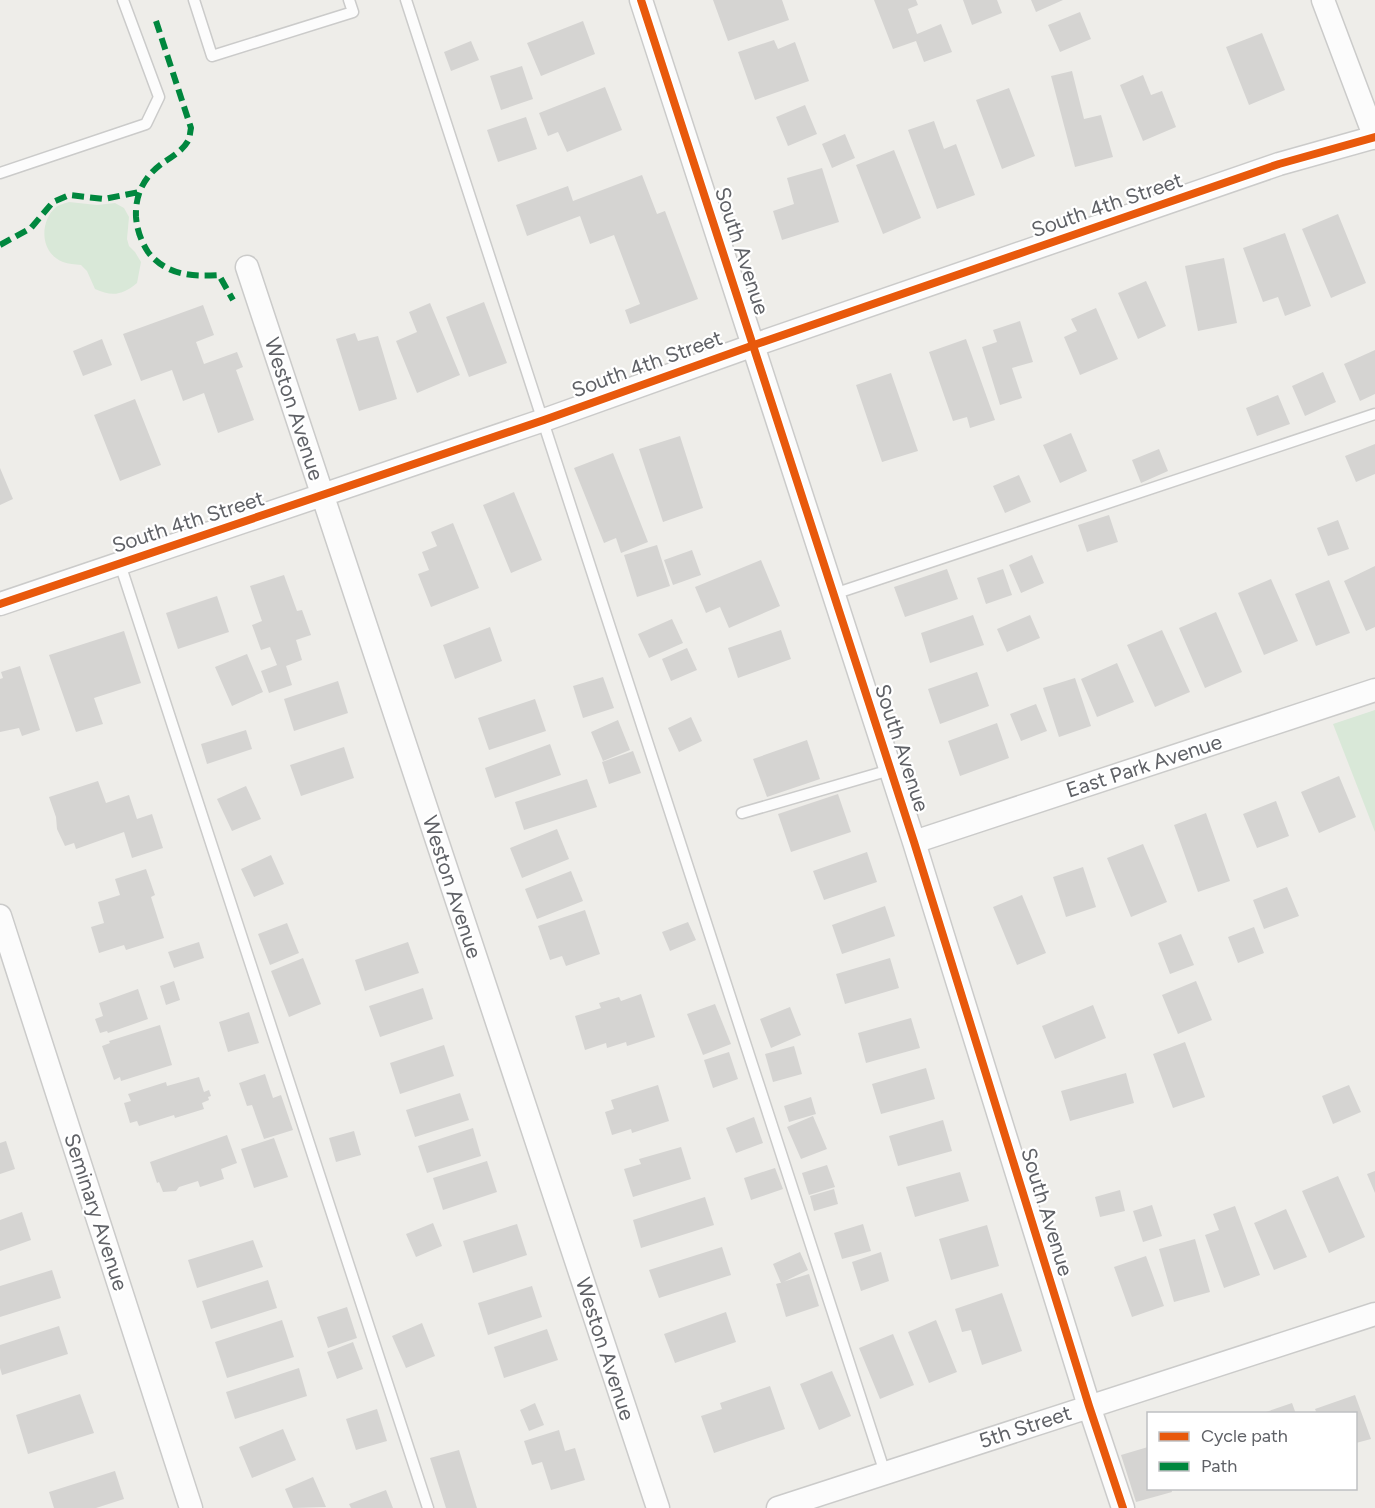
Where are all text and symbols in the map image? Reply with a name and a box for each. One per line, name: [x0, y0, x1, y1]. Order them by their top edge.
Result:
street label: South 4th Street: [1028, 167, 1186, 242]
street label: South Avenue: [710, 184, 775, 318]
street label: South 4th Street: [568, 325, 726, 402]
street label: Weston Avenue: [260, 334, 329, 483]
street label: South 4th Street: [109, 485, 267, 558]
street label: South Avenue: [870, 681, 935, 815]
street label: East Park Avenue: [1063, 729, 1225, 802]
street label: Weston Avenue: [418, 812, 487, 961]
street label: Seminary Avenue: [59, 1130, 134, 1294]
street label: South Avenue: [1016, 1145, 1079, 1279]
street label: Weston Avenue: [571, 1274, 640, 1423]
street label: 5th Street: [975, 1400, 1074, 1453]
legend: [1147, 1412, 1357, 1490]
text: Cycle path: [1201, 1425, 1288, 1447]
text: Path: [1201, 1455, 1237, 1477]

